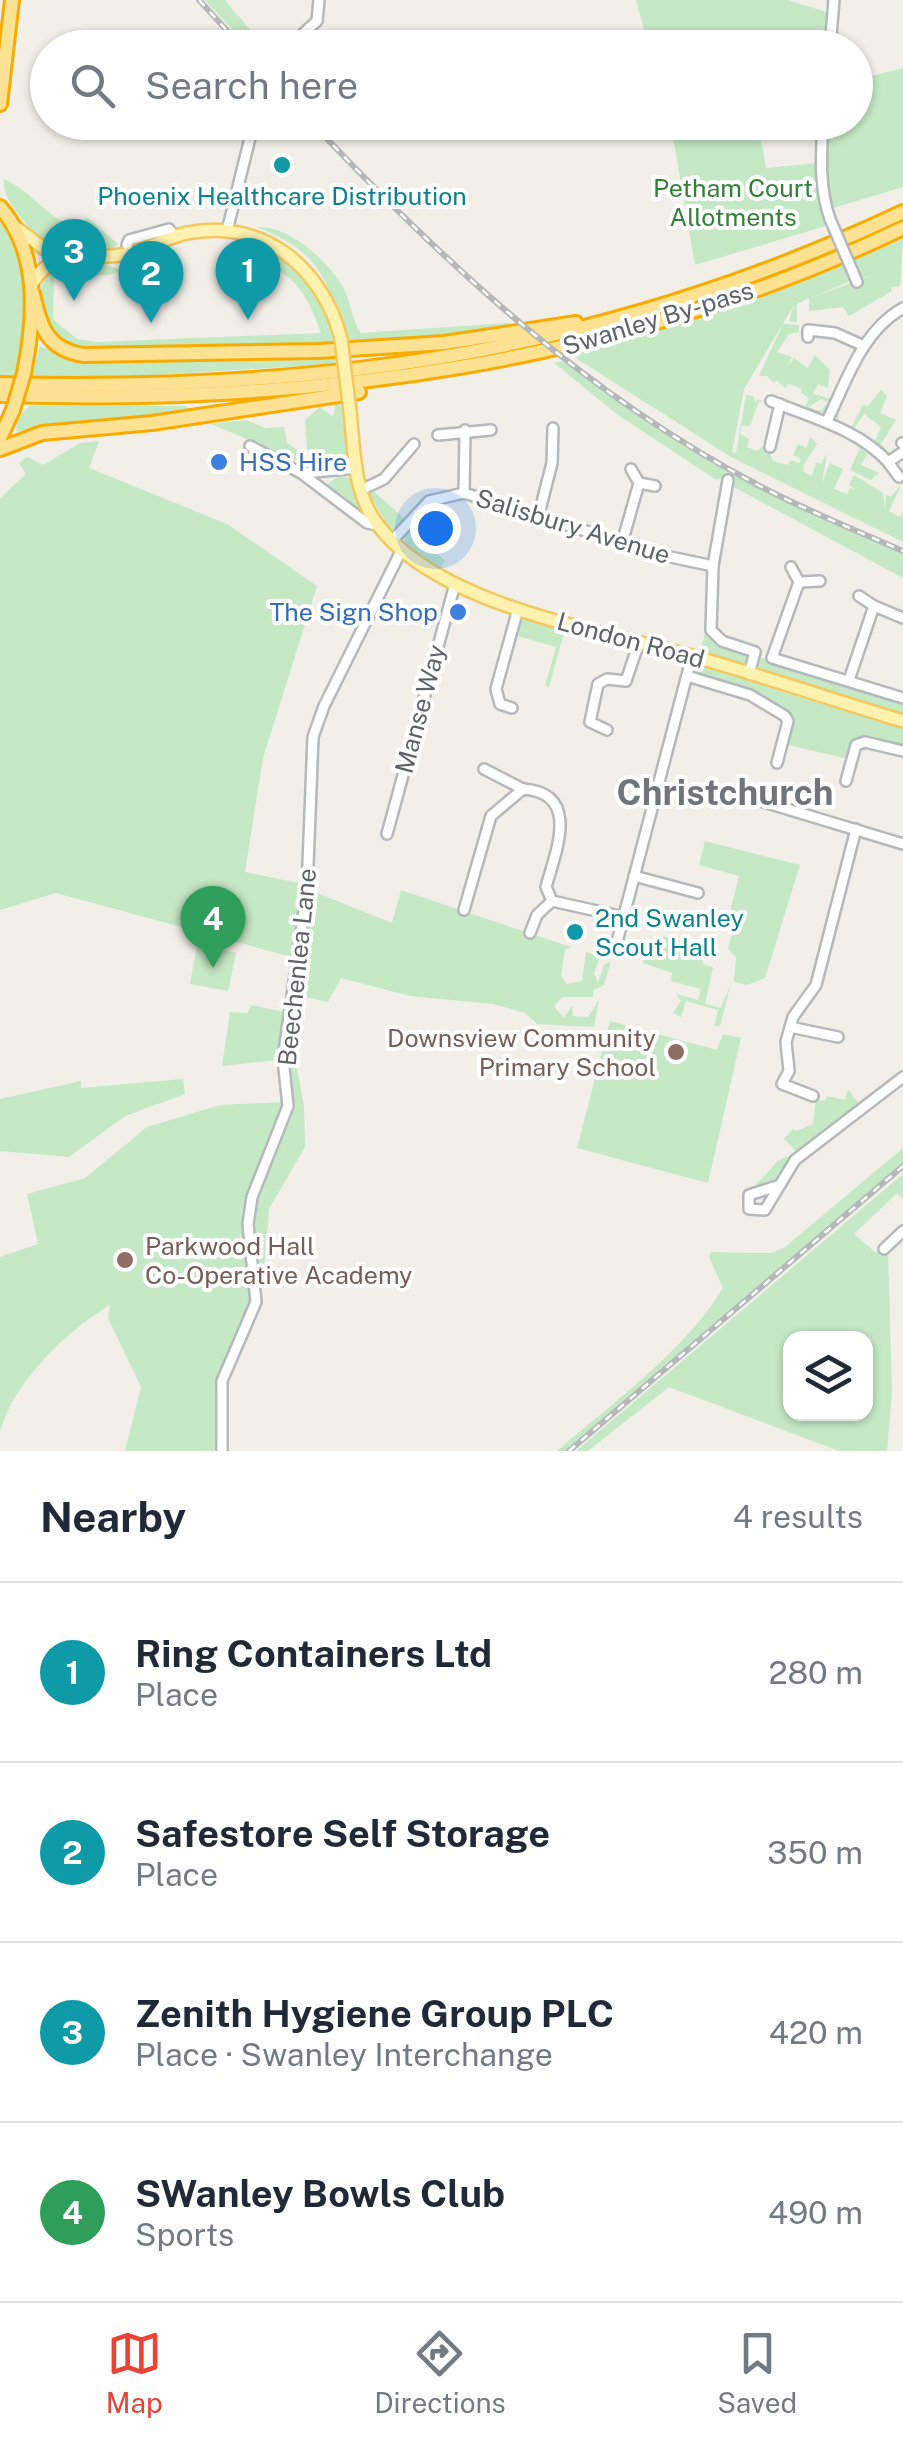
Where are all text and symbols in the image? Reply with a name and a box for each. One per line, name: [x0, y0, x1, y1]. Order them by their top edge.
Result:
search box: [30, 30, 873, 140]
icon: search: [65, 58, 120, 113]
text: Search here: [145, 63, 358, 108]
marker: Phoenix Healthcare Distribution: [271, 154, 293, 176]
park label: Petham Court Allotments: [653, 173, 813, 232]
place label: Phoenix Healthcare Distribution: [97, 181, 467, 211]
pin: 3: [42, 218, 106, 301]
pin: 1: [216, 238, 280, 320]
pin: 2: [118, 240, 184, 323]
street label: Swanley By-pass: [559, 275, 757, 361]
place label: HSS Hire: [239, 447, 347, 477]
marker: HSS Hire: [208, 451, 230, 473]
street label: Salisbury Avenue: [472, 482, 674, 570]
your location: [410, 503, 461, 554]
place label: The Sign Shop: [270, 597, 438, 627]
marker: The Sign Shop: [447, 601, 469, 623]
street label: London Road: [554, 606, 708, 674]
street label: Manse Way: [388, 641, 452, 777]
district label: Christchurch: [617, 772, 833, 813]
street label: Beechenlea Lane: [272, 867, 322, 1067]
pin: 4: [180, 886, 246, 968]
place label: 2nd Swanley Scout Hall: [595, 903, 744, 962]
marker: 2nd Swanley Scout Hall: [564, 921, 586, 943]
place label: Downsview Community Primary School: [387, 1023, 656, 1082]
marker: Downsview Community Primary School: [665, 1041, 687, 1063]
place label: Parkwood Hall Co-Operative Academy: [145, 1231, 413, 1290]
marker: Parkwood Hall Co-Operative Academy: [114, 1249, 136, 1271]
map controls: [783, 1331, 873, 1421]
button: layers: [783, 1331, 873, 1421]
text: Nearby: [40, 1492, 186, 1541]
text: 4 results: [733, 1498, 863, 1535]
text: Ring Containers Ltd: [135, 1631, 492, 1676]
text: 1: [66, 1654, 79, 1691]
text: 280 m: [768, 1654, 863, 1691]
text: Place: [135, 1676, 218, 1713]
text: Safestore Self Storage: [135, 1811, 550, 1856]
text: 2: [62, 1834, 83, 1871]
text: 350 m: [767, 1834, 863, 1871]
text: Place: [135, 1856, 218, 1893]
text: Zenith Hygiene Group PLC: [135, 1991, 614, 2036]
text: 3: [62, 2014, 83, 2051]
text: 420 m: [769, 2014, 863, 2051]
text: Place · Swanley Interchange: [135, 2036, 553, 2073]
text: SWanley Bowls Club: [135, 2171, 505, 2216]
text: 4: [62, 2194, 83, 2231]
text: 490 m: [768, 2194, 863, 2231]
text: Sports: [135, 2216, 234, 2253]
tab: Map: [106, 2326, 163, 2419]
tab: Directions: [374, 2326, 506, 2419]
tab: Saved: [717, 2326, 797, 2419]

